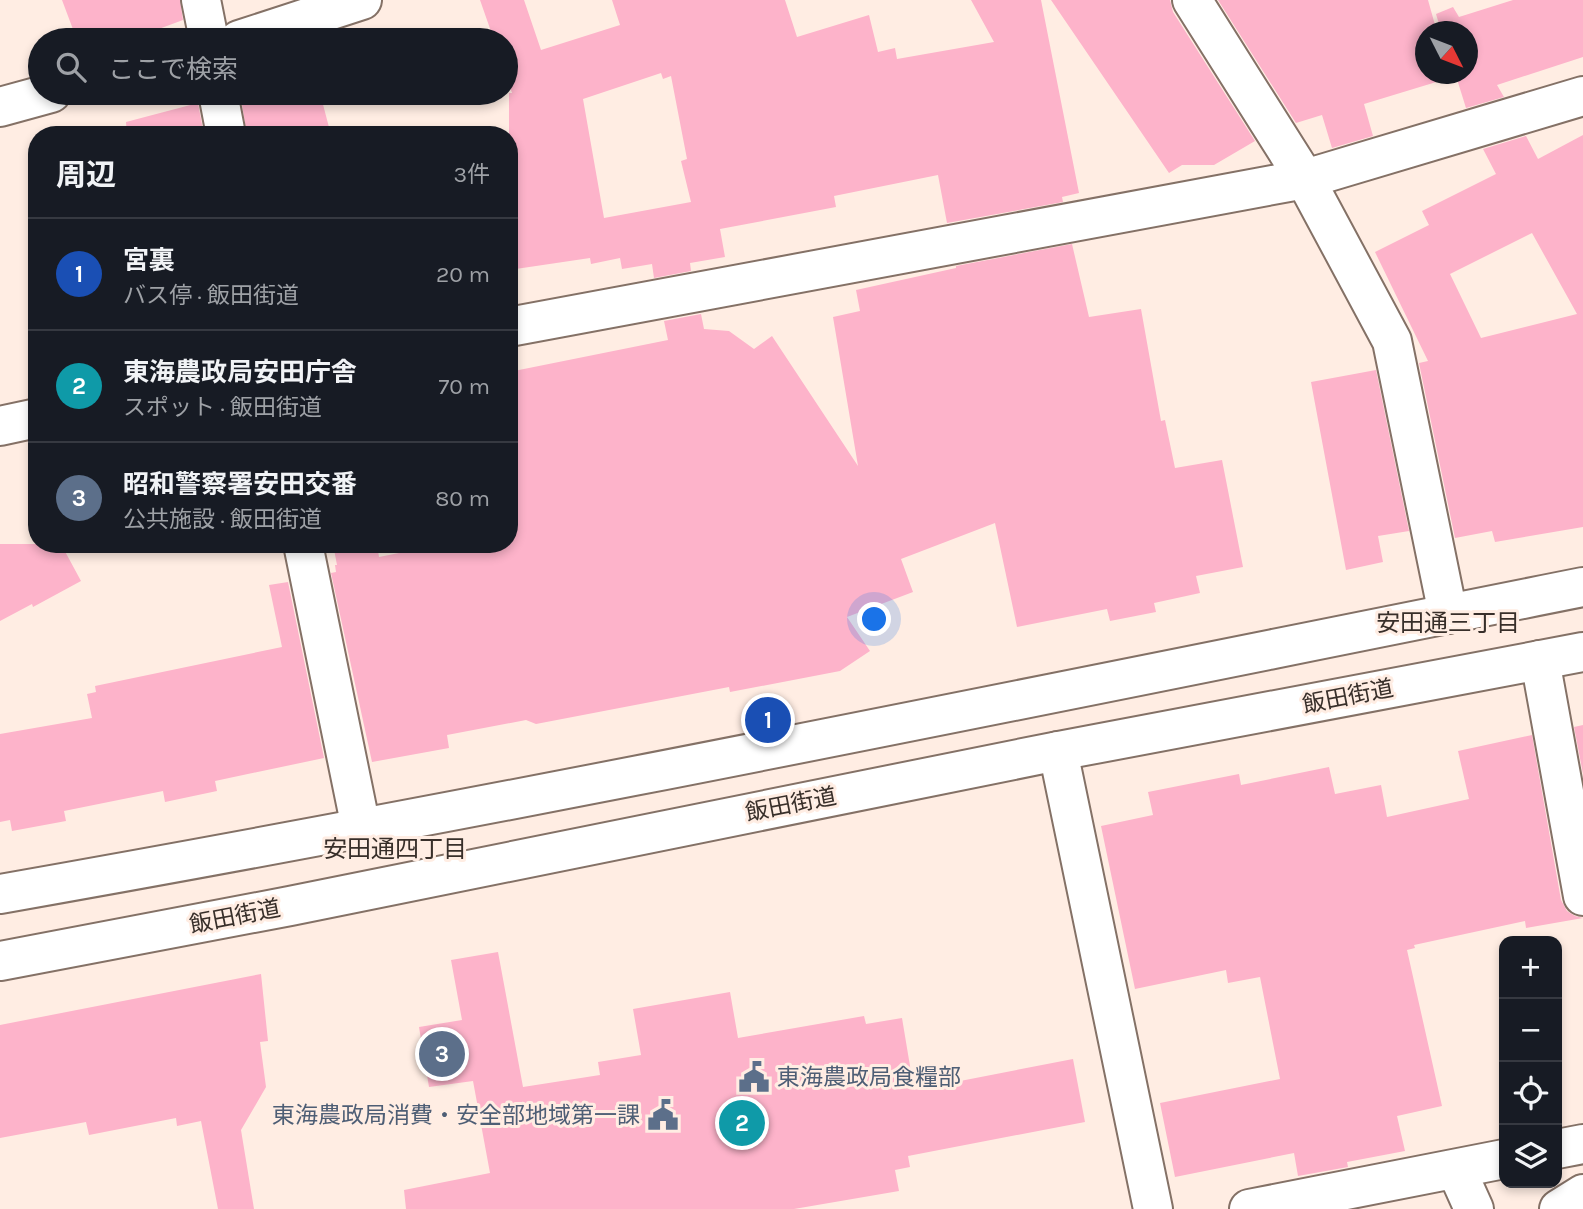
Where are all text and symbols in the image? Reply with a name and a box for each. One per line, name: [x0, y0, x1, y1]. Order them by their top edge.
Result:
north arrow: [1415, 21, 1478, 84]
search box: [28, 28, 518, 105]
icon: search: [52, 48, 90, 86]
text: ここで検索: [108, 54, 238, 85]
text: 周辺: [56, 157, 116, 193]
text: 3件: [453, 161, 490, 188]
text: 宮裏: [123, 245, 175, 276]
text: 1: [75, 261, 83, 288]
text: 20 m: [436, 261, 490, 288]
text: バス停 · 飯田街道: [123, 282, 299, 309]
text: 東海農政局安田庁舎: [123, 357, 357, 388]
text: 2: [72, 373, 86, 400]
text: 70 m: [439, 373, 490, 400]
text: スポット · 飯田街道: [123, 394, 322, 421]
text: 昭和警察署安田交番: [123, 469, 357, 500]
text: 3: [72, 485, 86, 512]
text: 80 m: [435, 485, 490, 512]
text: 公共施設 · 飯田街道: [123, 506, 322, 533]
your location: [857, 602, 891, 636]
district label: 安田通三丁目: [1376, 609, 1520, 637]
street label: 飯田街道: [1300, 674, 1396, 719]
pin: 1: [745, 694, 791, 746]
street label: 飯田街道: [743, 782, 839, 827]
district label: 安田通四丁目: [323, 835, 467, 863]
street label: 飯田街道: [187, 894, 283, 939]
map controls: [1499, 936, 1562, 1188]
button: +: [1499, 936, 1562, 999]
button: −: [1499, 999, 1562, 1062]
pin: 3: [419, 1028, 465, 1080]
public building icon: 東海農政局食糧部: [737, 1060, 771, 1094]
button: locate: [1499, 1062, 1562, 1125]
place label: 東海農政局食糧部: [777, 1064, 961, 1091]
pin: 2: [719, 1097, 765, 1149]
public building icon: 東海農政局消費・安全部地域第一課: [646, 1098, 680, 1132]
place label: 東海農政局消費・安全部地域第一課: [272, 1102, 640, 1129]
button: layers: [1499, 1125, 1562, 1188]

